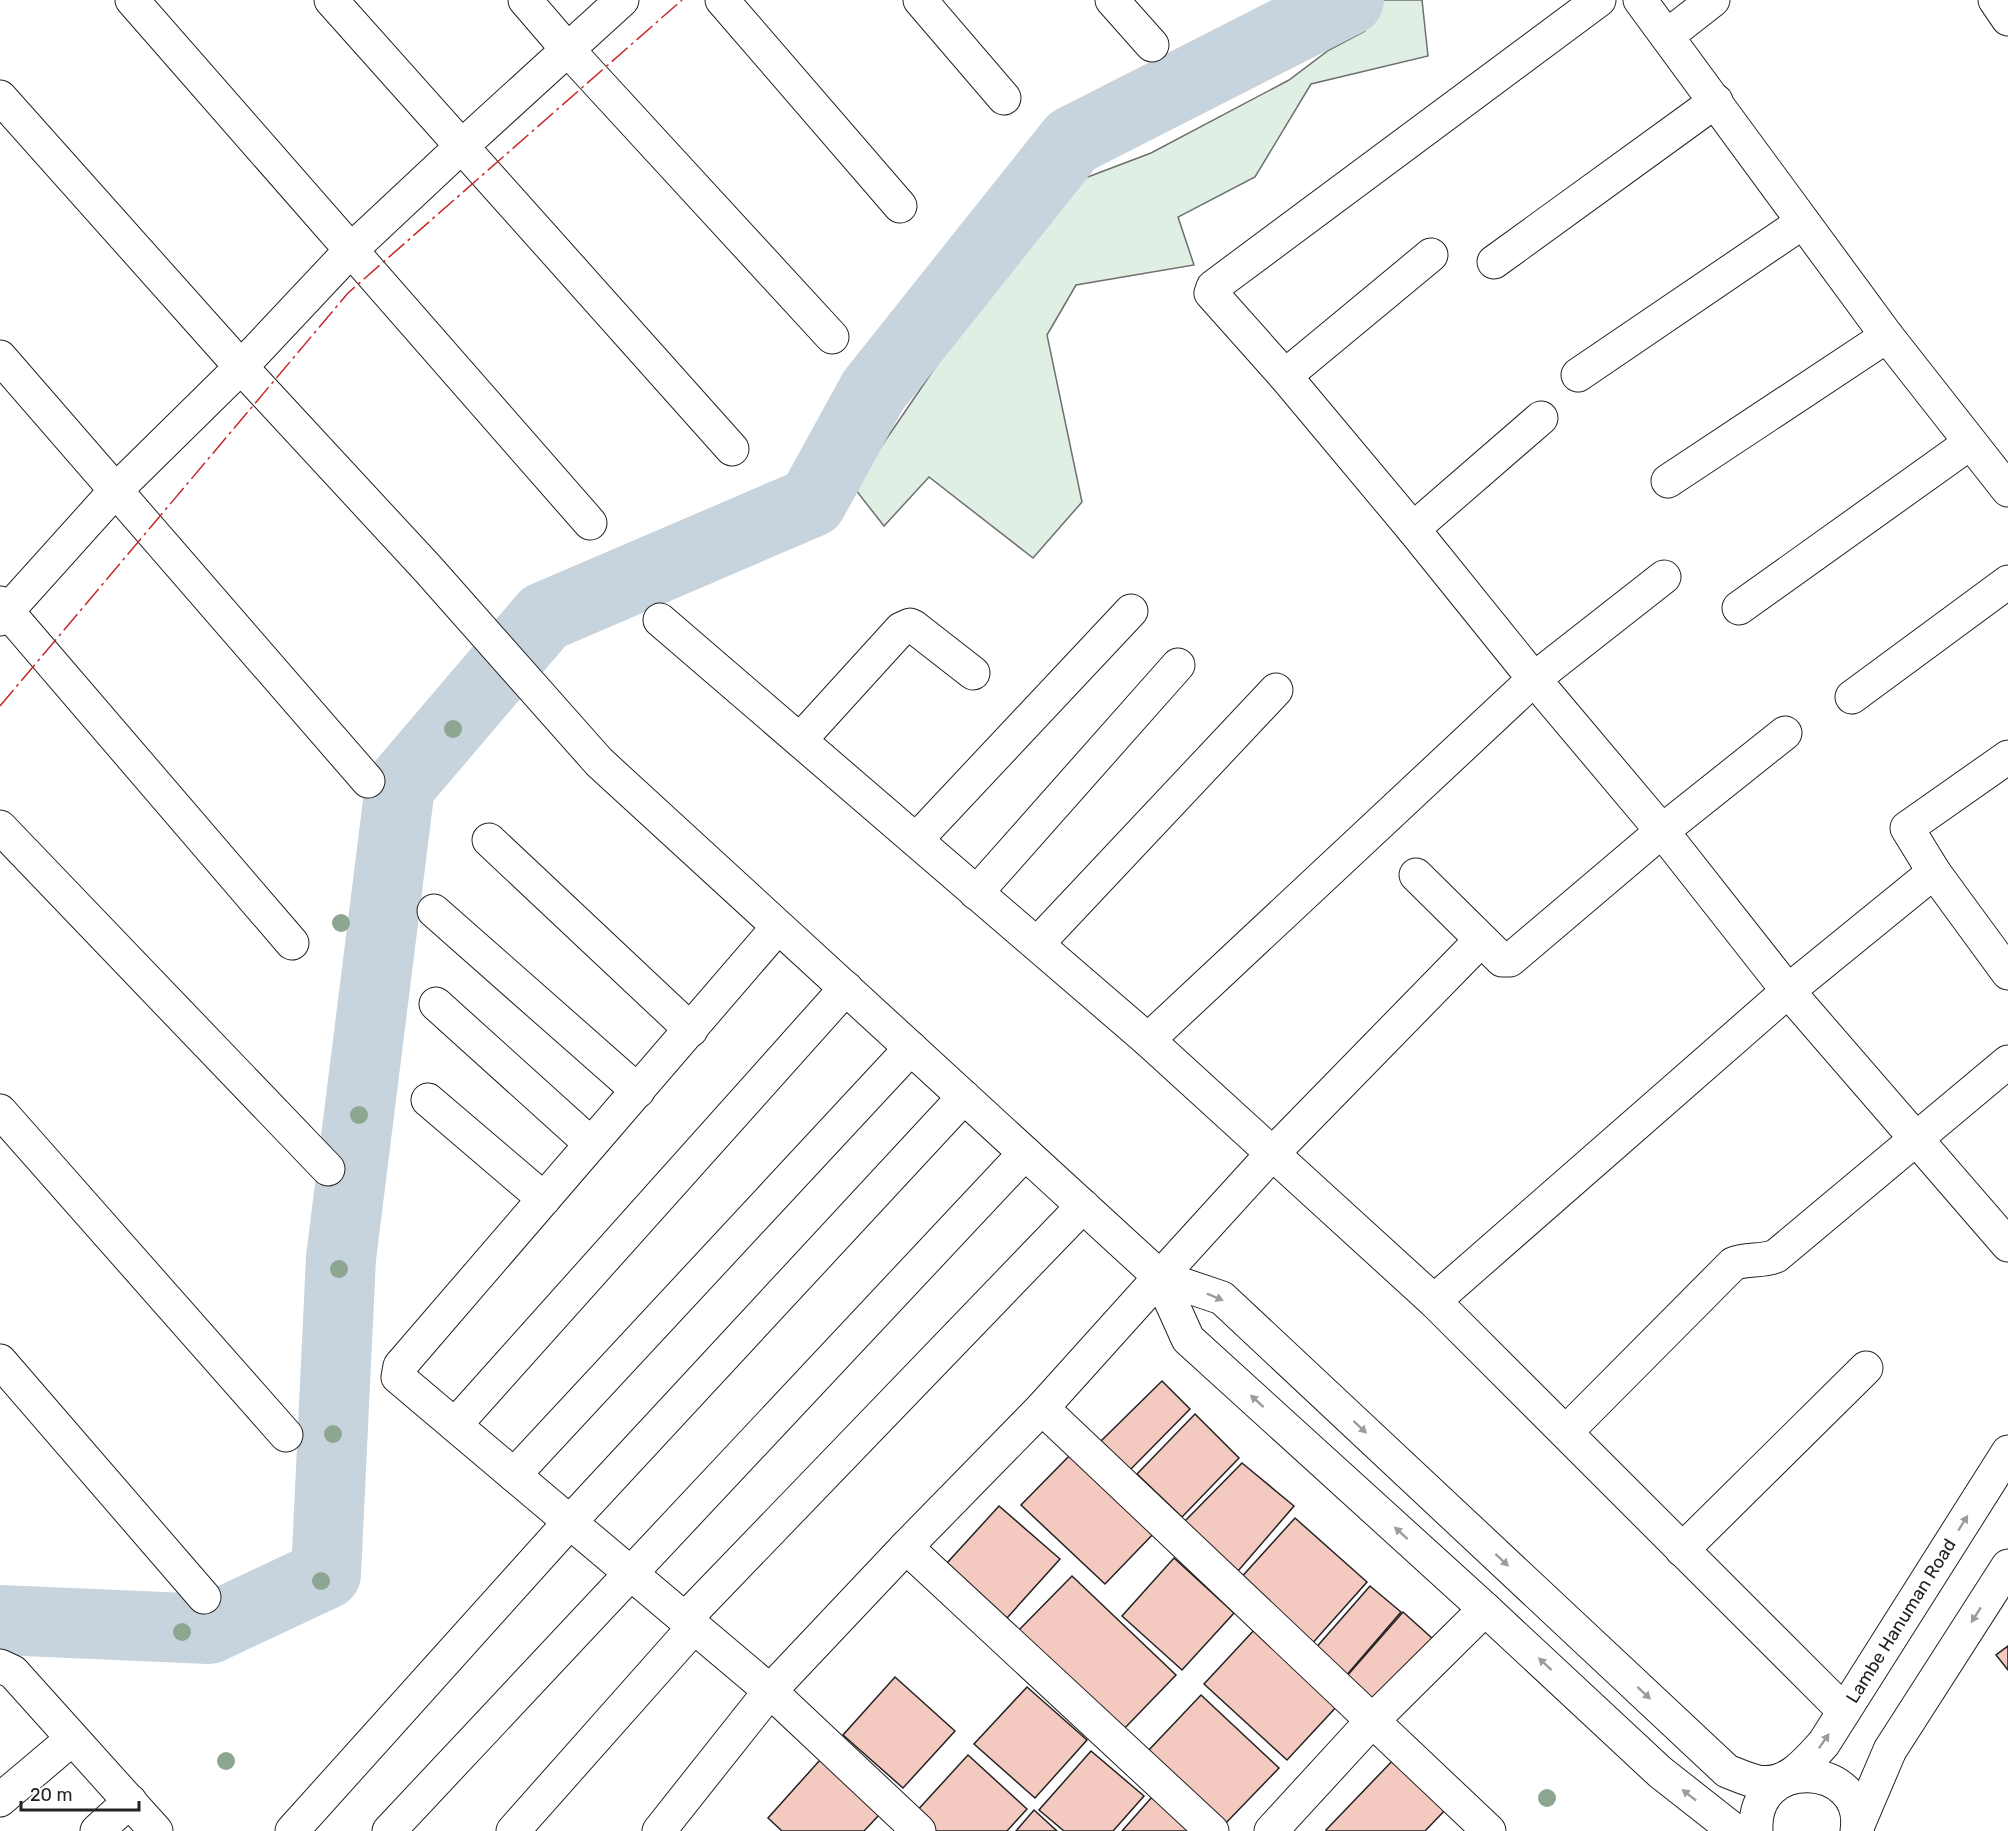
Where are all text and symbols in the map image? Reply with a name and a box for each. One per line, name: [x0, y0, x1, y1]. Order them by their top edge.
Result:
one-way arrow: [1207, 1292, 1225, 1302]
one-way arrow: [1250, 1395, 1264, 1409]
one-way arrow: [1352, 1420, 1367, 1434]
one-way arrow: [1957, 1515, 1968, 1531]
one-way arrow: [1394, 1526, 1408, 1540]
street label: Lambe Hanuman Road: [1841, 1535, 1961, 1707]
one-way arrow: [1494, 1553, 1509, 1566]
one-way arrow: [1971, 1607, 1982, 1623]
one-way arrow: [1538, 1658, 1552, 1672]
one-way arrow: [1637, 1686, 1652, 1700]
one-way arrow: [1818, 1733, 1830, 1748]
scale bar: [21, 1774, 140, 1812]
text: 20 m: [30, 1784, 72, 1806]
one-way arrow: [1682, 1790, 1697, 1802]

